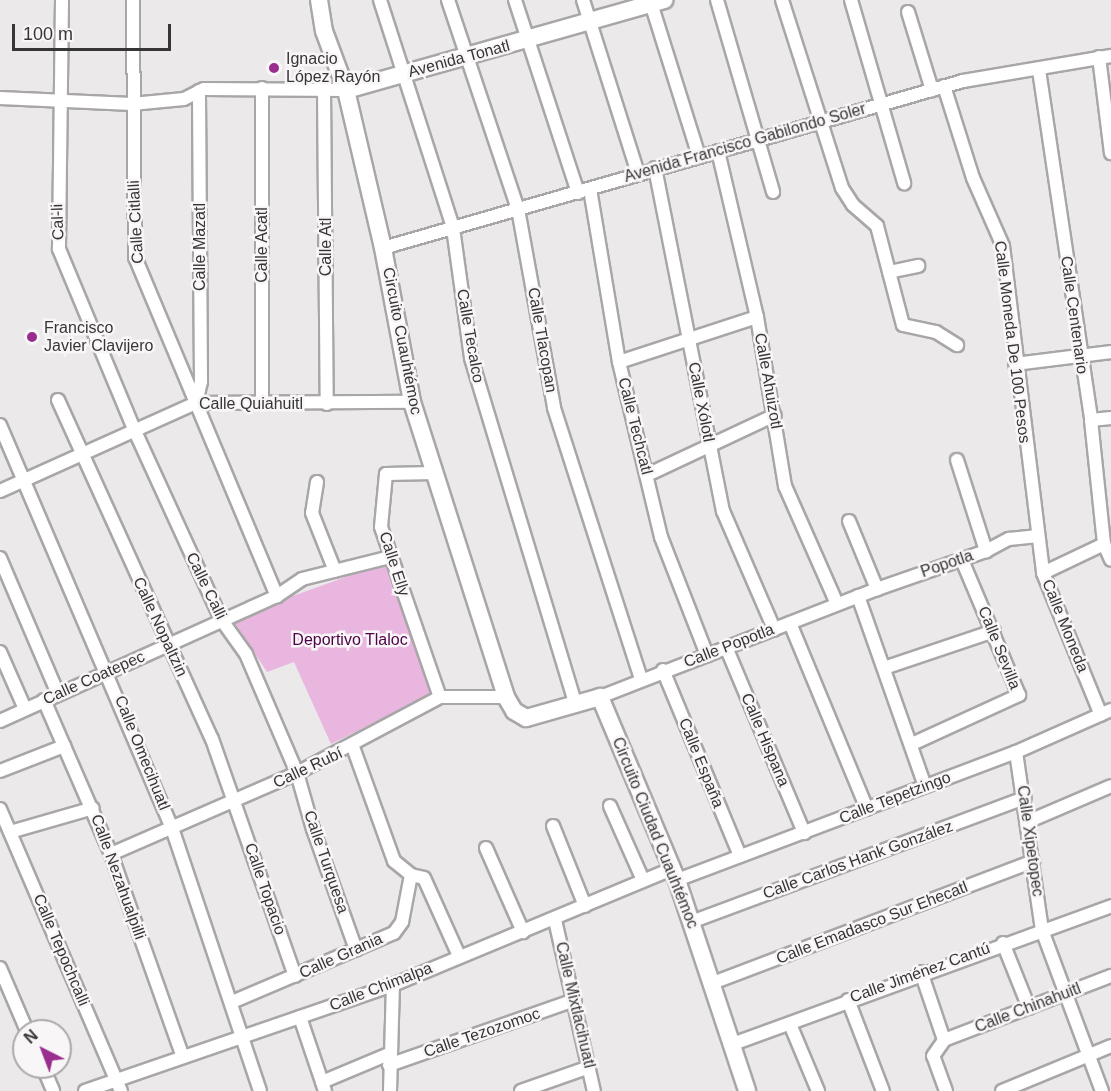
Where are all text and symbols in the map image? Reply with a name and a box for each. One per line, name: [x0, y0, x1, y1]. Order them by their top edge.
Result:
scale bar: [15, 12, 174, 50]
text: 100 m: [23, 24, 73, 44]
street label: Avenida Tonatl: [406, 36, 512, 82]
place label: Ignacio López Rayón: [286, 49, 380, 87]
marker: Ignacio López Rayón: [267, 61, 281, 75]
street label: Avenida Francisco Gabilondo Soler: [622, 99, 868, 187]
street label: Calle Citlalli: [124, 180, 148, 264]
street label: Cal-li: [48, 203, 68, 241]
street label: Calle Mazatl: [190, 203, 210, 291]
street label: Calle Acatl: [252, 207, 272, 283]
street label: Calle Atl: [316, 217, 336, 277]
street label: Calle Moneda De 100 Pesos: [990, 240, 1034, 444]
street label: Calle Centenario: [1056, 255, 1092, 375]
street label: Circuito Cuauhtémoc: [378, 266, 426, 416]
street label: Calle Tlacopan: [523, 286, 561, 394]
street label: Calle Tecalco: [452, 287, 488, 385]
place label: Francisco Javier Clavijero: [44, 318, 153, 356]
marker: Francisco Javier Clavijero: [25, 330, 39, 344]
street label: Calle Ahuizotl: [750, 331, 786, 431]
street label: Calle Xólotl: [684, 360, 718, 444]
street label: Calle Techcatl: [614, 375, 656, 477]
street label: Calle Quiahuitl: [199, 394, 303, 414]
street label: Calle Elly: [375, 529, 413, 599]
street label: Popotla: [918, 546, 976, 582]
street label: Calle Calli: [182, 549, 230, 623]
street label: Calle Nopaltzin: [129, 574, 191, 680]
street label: Calle Moneda: [1038, 577, 1092, 675]
street label: Calle Sevilla: [974, 604, 1024, 692]
street label: Calle Popotla: [681, 620, 777, 672]
park label: Deportivo Tlaloc: [292, 630, 408, 650]
street label: Calle Coatepec: [40, 647, 148, 709]
street label: Calle Hispana: [737, 690, 793, 790]
street label: Calle Omecihuatl: [110, 693, 174, 813]
street label: Calle España: [674, 715, 728, 811]
street label: Circuito Ciudad Cuauhtémoc: [608, 735, 702, 931]
street label: Calle Rubí: [270, 744, 346, 792]
street label: Calle Tepetzingo: [836, 768, 954, 828]
street label: Calle Xipetopec: [1013, 784, 1047, 898]
street label: Calle Turquesa: [299, 808, 353, 916]
street label: Calle Nezahualpilli: [86, 812, 150, 942]
street label: Calle Carlos Hank González: [760, 817, 956, 903]
street label: Calle Topacio: [240, 840, 290, 938]
street label: Calle Emadasco Sur Ehecatl: [773, 878, 971, 968]
street label: Calle Tepochcalli: [29, 891, 93, 1009]
street label: Calle Grania: [296, 929, 386, 983]
street label: Calle Jiménez Cantú: [847, 939, 993, 1007]
street label: Calle Mixtlacihuatl: [551, 940, 599, 1070]
street label: Calle Chimalpa: [327, 959, 435, 1015]
street label: Calle Chinahuitl: [972, 979, 1084, 1037]
street label: Calle Tezozomoc: [421, 1004, 543, 1062]
north arrow: [12, 1019, 72, 1079]
text: N: [21, 1027, 41, 1047]

